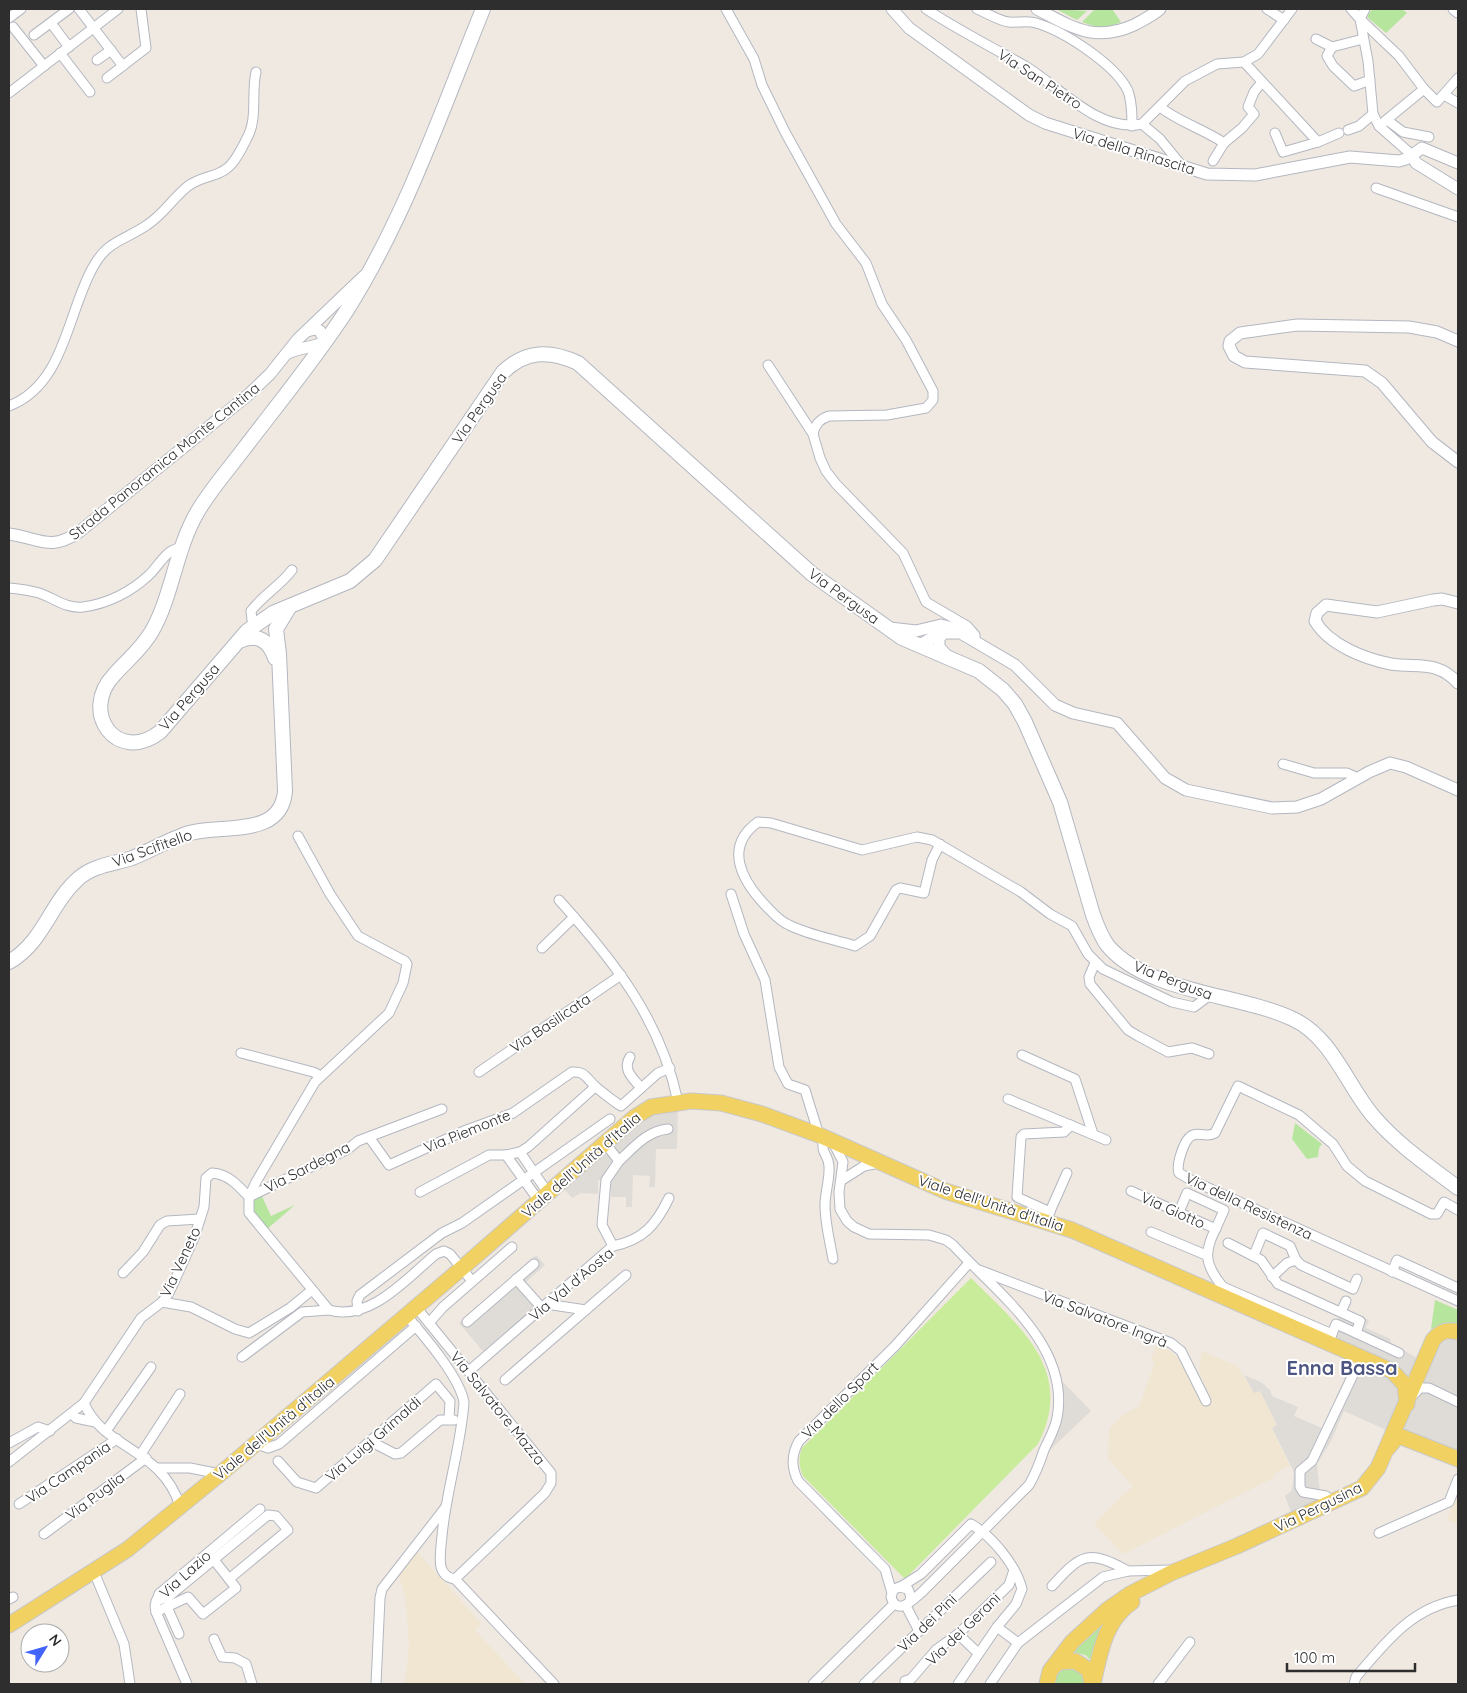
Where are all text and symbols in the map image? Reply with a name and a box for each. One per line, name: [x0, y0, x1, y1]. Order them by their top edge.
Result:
street label: Via San Pietro: [994, 45, 1086, 113]
street label: Via della Rinascita: [1070, 123, 1198, 179]
street label: Via Pergusa: [447, 368, 511, 448]
street label: Strada Panoramica Monte Cantina: [65, 378, 263, 544]
street label: Via Pergusa: [805, 564, 883, 628]
street label: Via Pergusa: [155, 659, 223, 735]
street label: Via Scifitello: [109, 825, 195, 871]
street label: Via Pergusa: [1131, 956, 1215, 1004]
street label: Via Basilicata: [506, 989, 594, 1057]
street label: Via Piemonte: [421, 1105, 513, 1157]
street label: Viale dell'Unità d'Italia: [517, 1108, 645, 1222]
street label: Via Sardegna: [261, 1137, 353, 1197]
street label: Via della Resistenza: [1182, 1168, 1316, 1244]
street label: Viale dell'Unità d'Italia: [916, 1170, 1066, 1236]
street label: Via Giotto: [1138, 1187, 1208, 1233]
street label: Via Veneto: [155, 1224, 205, 1300]
street label: Via Val d'Aosta: [525, 1243, 617, 1325]
street label: Via Salvatore Ingrà: [1040, 1286, 1170, 1352]
street label: Via Salvatore Mazza: [446, 1347, 550, 1469]
district label: Enna Bassa: [1286, 1355, 1398, 1380]
street label: Via dello Sport: [797, 1357, 883, 1443]
street label: Viale dell'Unità d'Italia: [210, 1372, 338, 1484]
street label: Via Luigi Grimaldi: [321, 1392, 425, 1486]
street label: Via Campania: [22, 1437, 114, 1507]
street label: Via Puglia: [62, 1468, 128, 1524]
street label: Via Pergusina: [1271, 1478, 1365, 1536]
street label: Via Lazio: [155, 1546, 215, 1602]
street label: Via dei Gerani: [922, 1589, 1004, 1669]
street label: Via dei Pini: [893, 1590, 961, 1656]
north arrow: [20, 1623, 70, 1673]
text: N: [45, 1631, 66, 1650]
scale bar: [1287, 1640, 1414, 1672]
text: 100 m: [1294, 1648, 1335, 1667]

